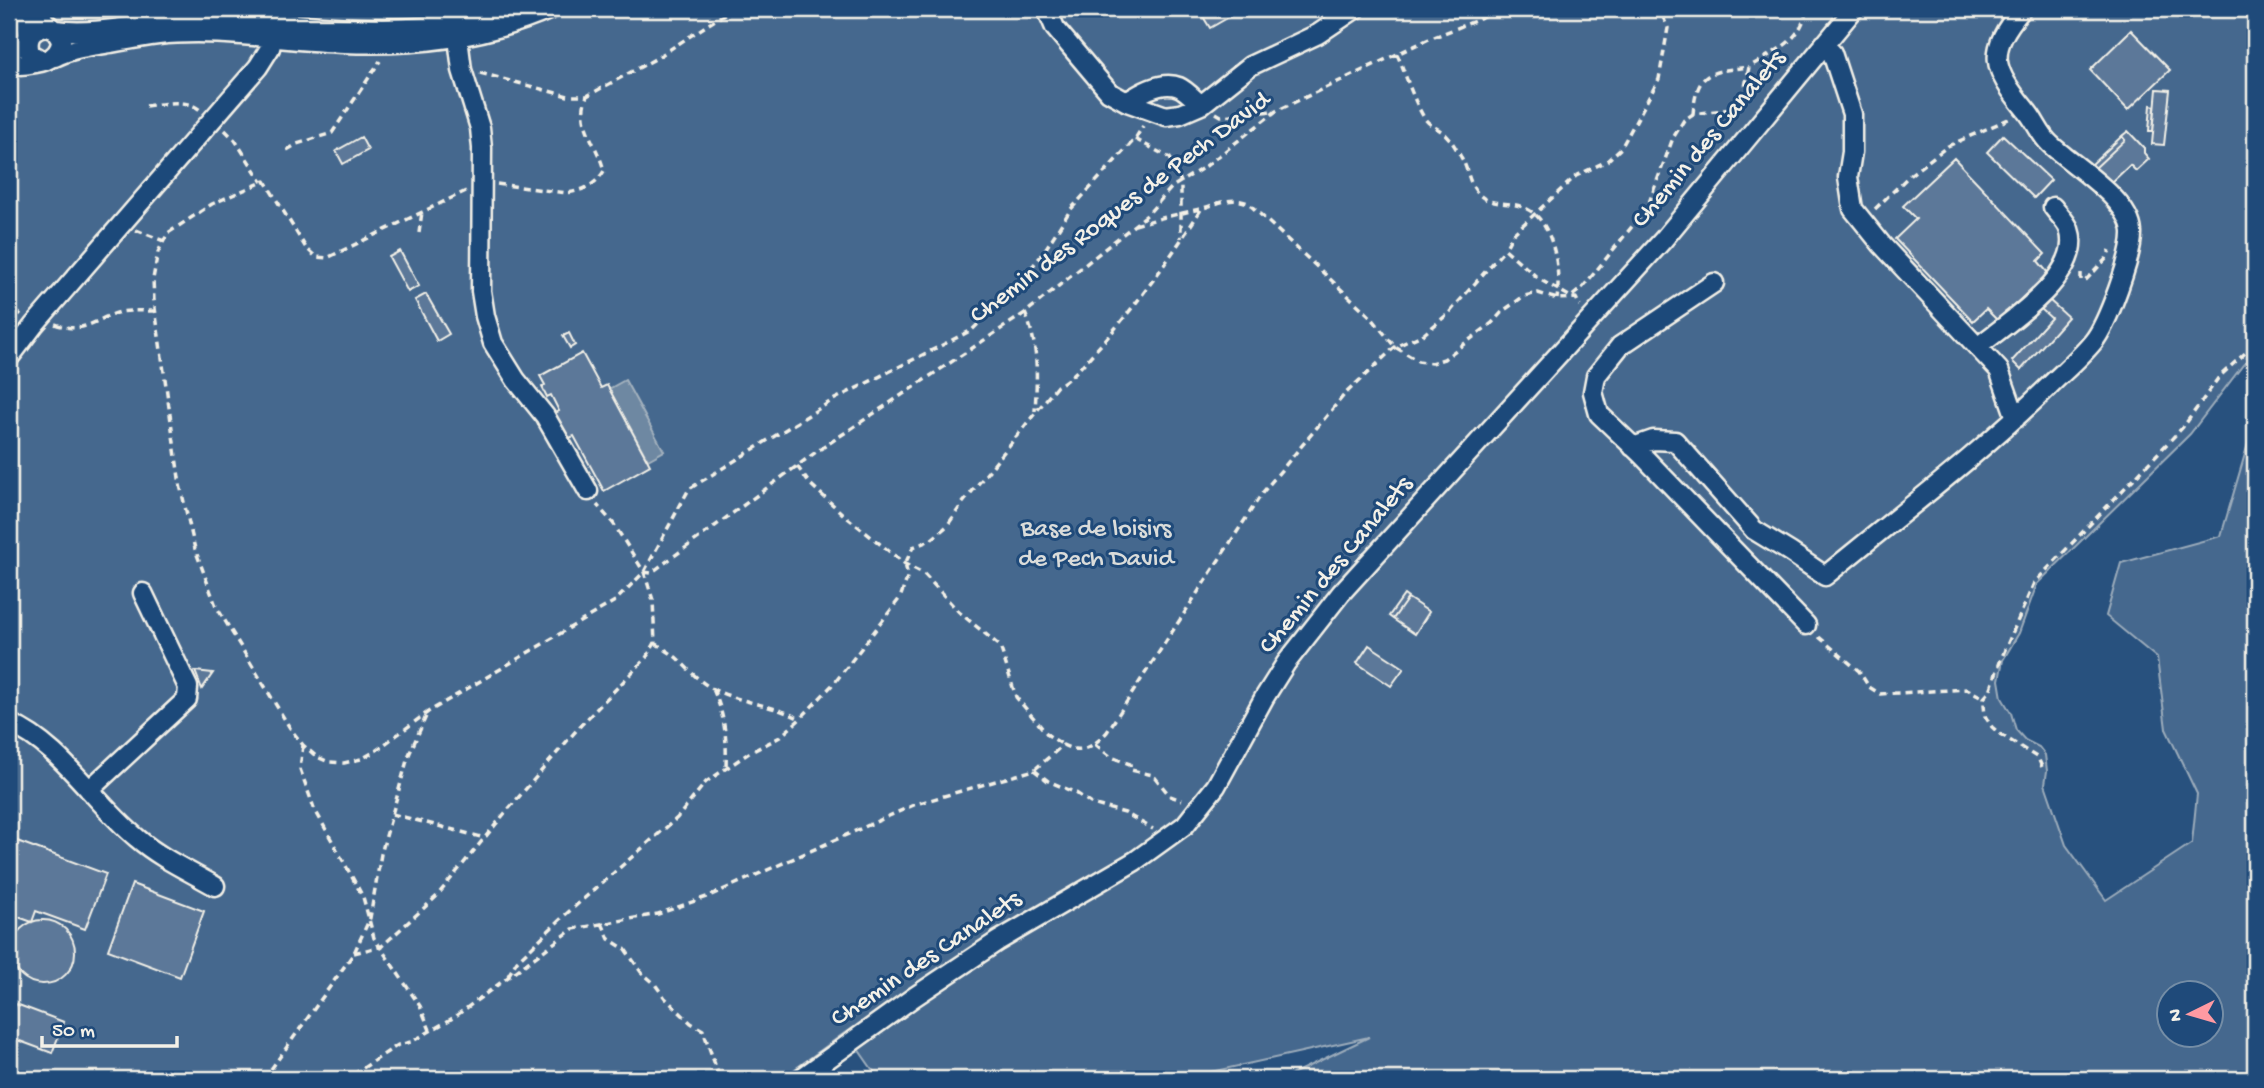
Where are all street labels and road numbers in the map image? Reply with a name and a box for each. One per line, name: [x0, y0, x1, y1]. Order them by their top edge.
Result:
street label: Chemin des Canalets: [1626, 43, 1794, 235]
street label: Chemin des Roques de Pech David: [965, 85, 1279, 332]
street label: Chemin des Canalets: [1253, 469, 1421, 661]
street label: Chemin des Canalets: [826, 884, 1029, 1035]

